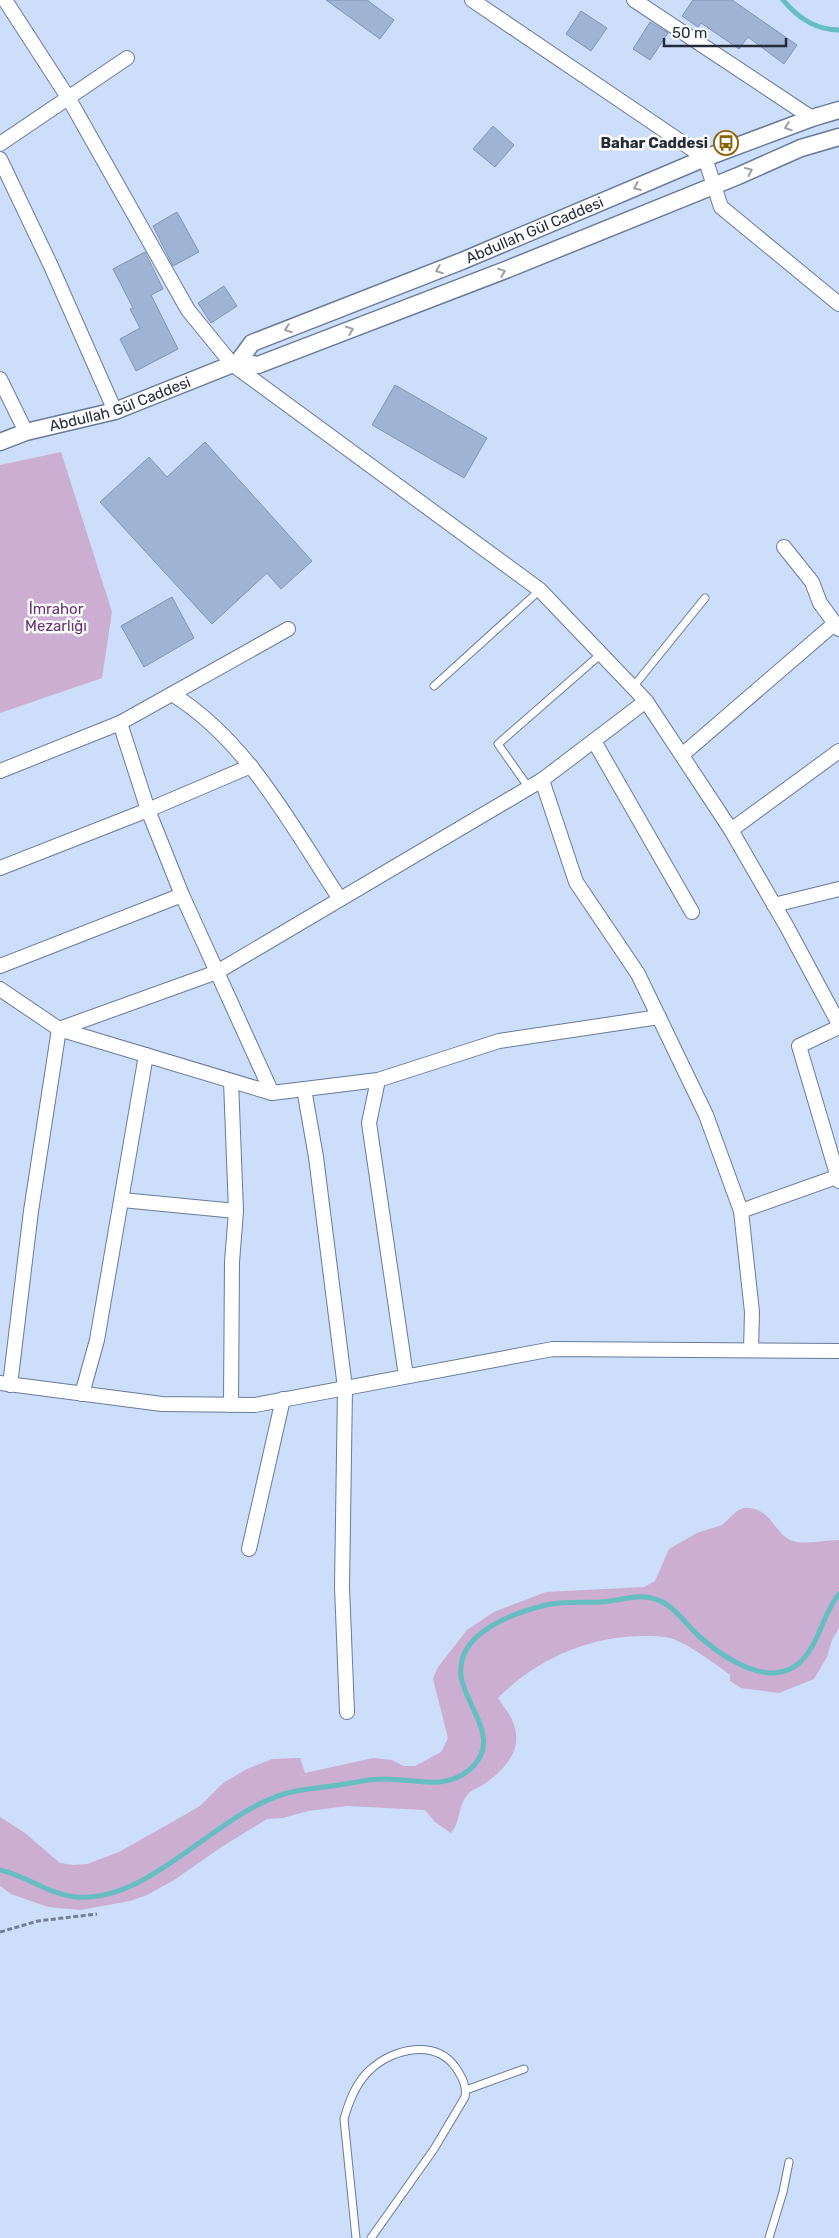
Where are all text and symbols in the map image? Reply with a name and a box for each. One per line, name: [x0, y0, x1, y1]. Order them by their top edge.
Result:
scale bar: [664, 15, 786, 47]
text: 50 m: [672, 24, 707, 42]
one-way arrow: [785, 121, 793, 131]
bus stop icon: Bahar Caddesi: [713, 130, 739, 156]
place label: Bahar Caddesi: [600, 134, 708, 152]
one-way arrow: [744, 166, 753, 177]
one-way arrow: [633, 180, 642, 191]
street label: Abdullah Gül Caddesi: [463, 193, 606, 267]
one-way arrow: [435, 264, 444, 274]
one-way arrow: [497, 267, 506, 278]
one-way arrow: [284, 323, 293, 333]
one-way arrow: [345, 326, 354, 336]
street label: Abdullah Gül Caddesi: [48, 373, 193, 435]
park label: İmrahor Mezarlığı: [25, 600, 87, 635]

